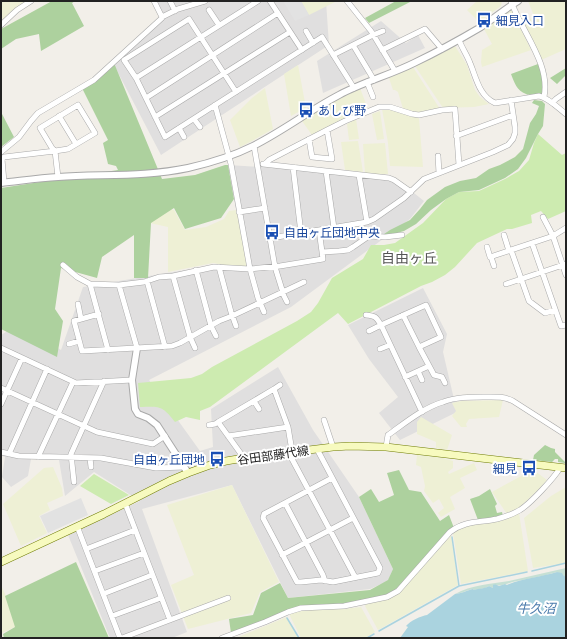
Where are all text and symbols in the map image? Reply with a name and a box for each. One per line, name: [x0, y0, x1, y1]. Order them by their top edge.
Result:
bus stop icon: 細見入口: [475, 11, 493, 29]
place label: 細見入口: [496, 12, 544, 29]
bus stop icon: あしび野: [297, 101, 315, 119]
place label: あしび野: [318, 102, 366, 119]
bus stop icon: 自由ヶ丘団地中央: [263, 223, 281, 241]
place label: 自由ヶ丘団地中央: [284, 224, 380, 241]
district label: 自由ヶ丘: [381, 248, 437, 268]
street label: 谷田部藤代線: [236, 442, 310, 468]
bus stop icon: 自由ヶ丘団地: [208, 450, 226, 468]
place label: 自由ヶ丘団地: [133, 451, 205, 468]
bus stop icon: 細見: [520, 459, 538, 477]
place label: 細見: [493, 460, 517, 477]
water label: 牛久沼: [516, 599, 557, 618]

